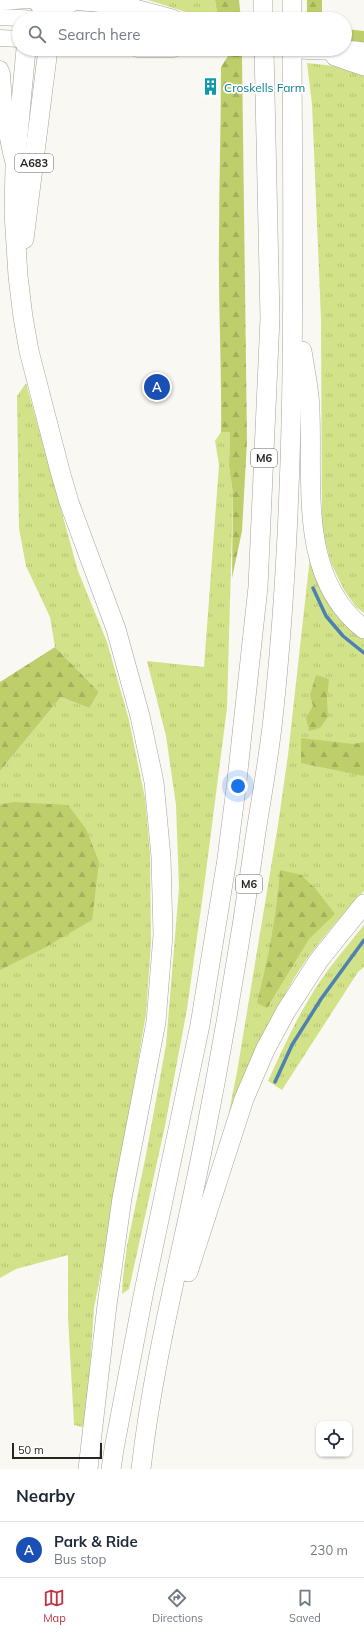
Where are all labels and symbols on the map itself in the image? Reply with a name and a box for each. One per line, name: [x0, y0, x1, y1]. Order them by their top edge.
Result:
building icon: Croskells Farm: [201, 77, 221, 97]
place label: Croskells Farm: [224, 80, 305, 95]
road number: A683: [15, 154, 53, 172]
pin: A: [144, 372, 170, 402]
road number: M6: [251, 449, 277, 467]
your location: [228, 776, 248, 796]
road number: M6: [236, 875, 262, 893]
scale bar: [12, 1441, 102, 1460]

